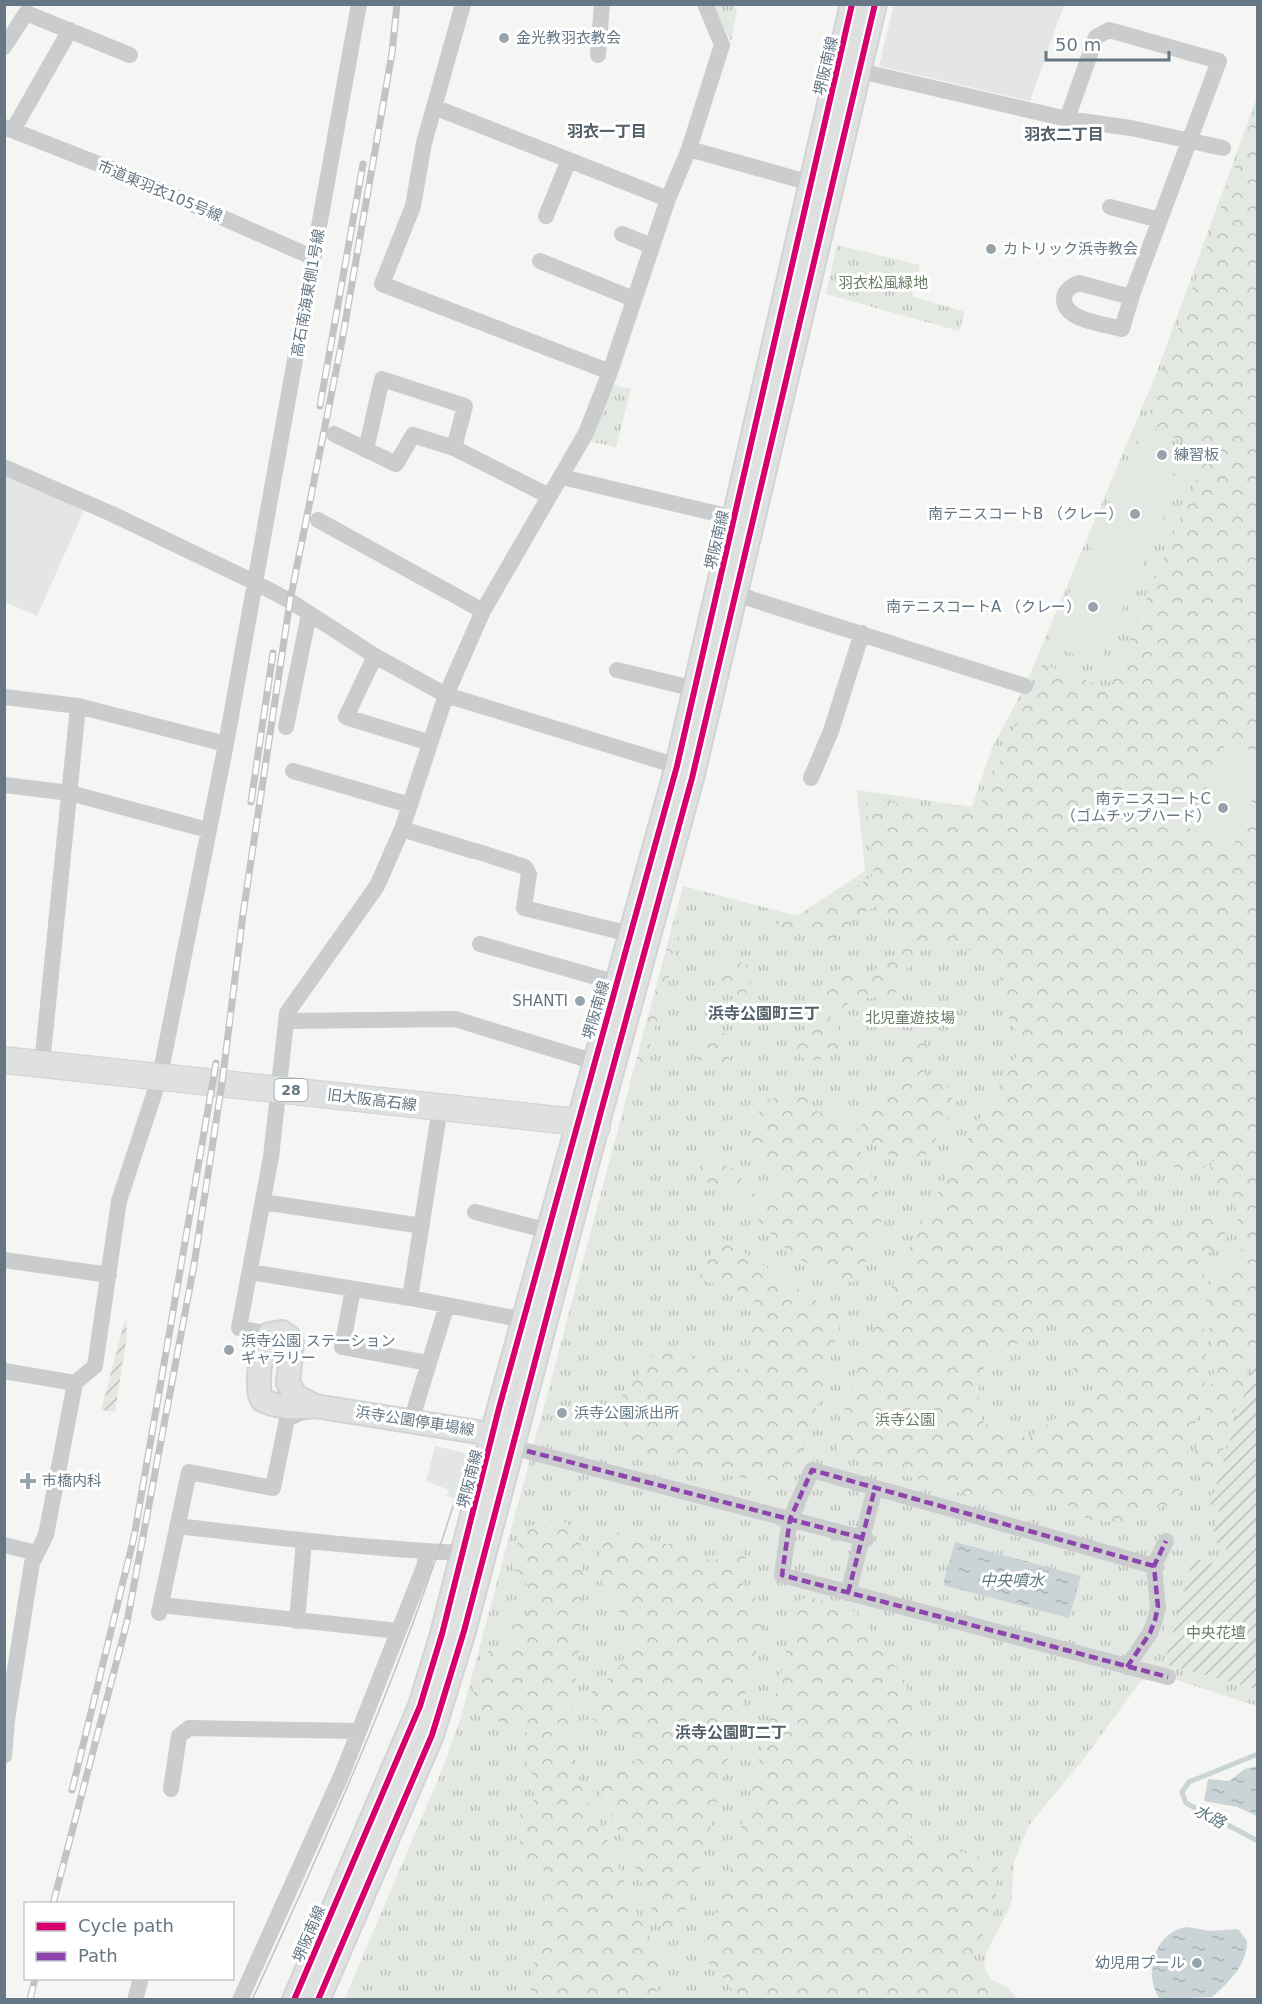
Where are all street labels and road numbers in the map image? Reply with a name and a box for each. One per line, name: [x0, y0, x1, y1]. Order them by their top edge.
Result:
street label: 堺阪南線: [810, 35, 842, 97]
street label: 市道東羽衣105号線: [95, 157, 225, 225]
street label: 高石南海東側1号線: [288, 228, 328, 358]
street label: 堺阪南線: [701, 509, 733, 571]
street label: 堺阪南線: [579, 979, 613, 1041]
road number: 28: [274, 1079, 308, 1101]
street label: 旧大阪高石線: [326, 1086, 418, 1114]
street label: 浜寺公園停車場線: [354, 1403, 476, 1439]
street label: 堺阪南線: [454, 1448, 486, 1510]
street label: 堺阪南線: [289, 1903, 329, 1965]

